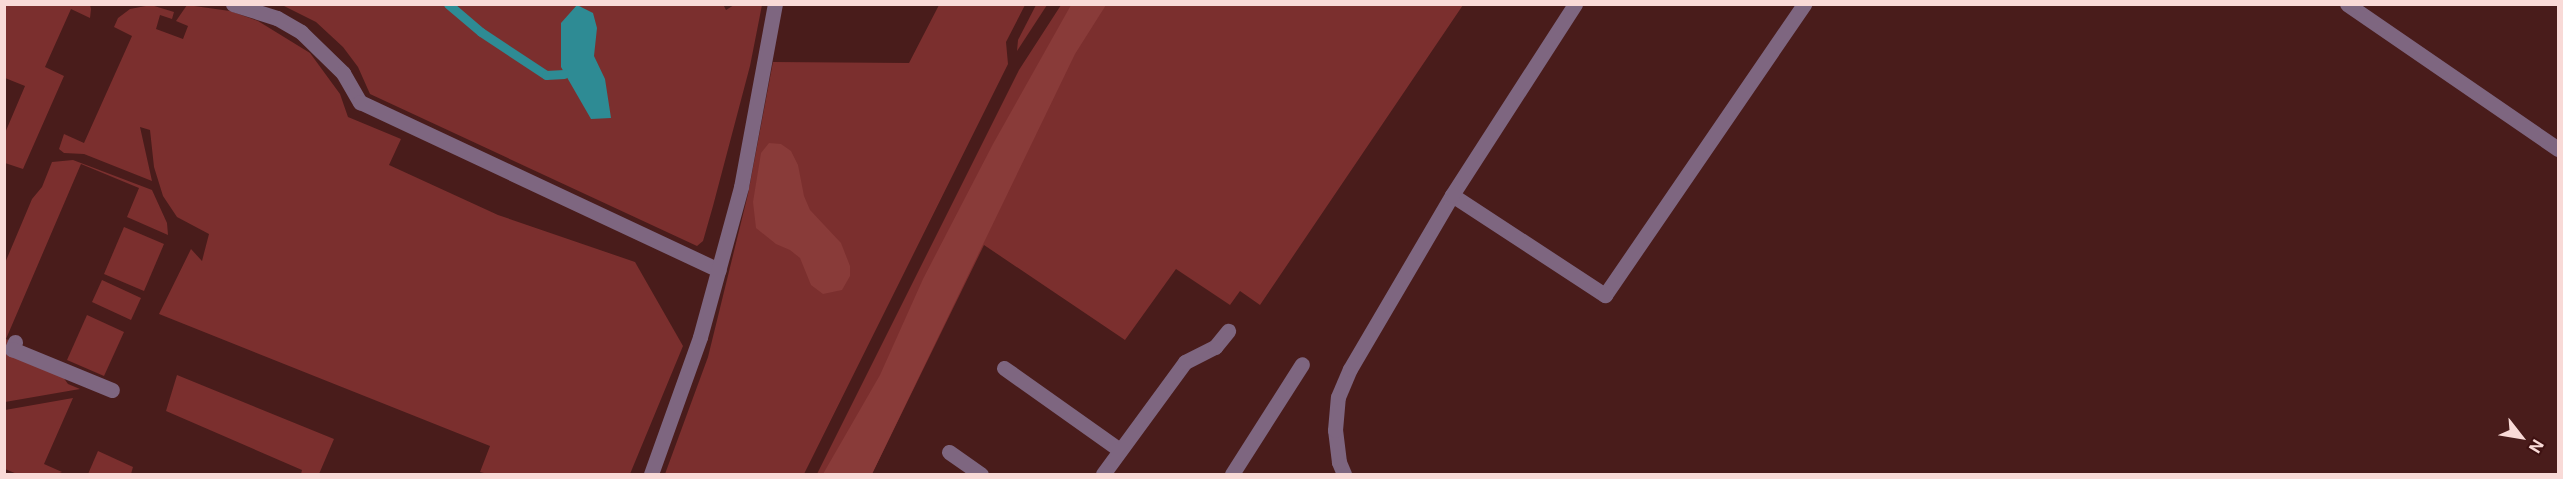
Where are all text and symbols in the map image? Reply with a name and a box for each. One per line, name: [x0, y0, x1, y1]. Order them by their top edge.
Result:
north arrow: [2491, 407, 2551, 467]
text: N: [2525, 436, 2548, 457]

